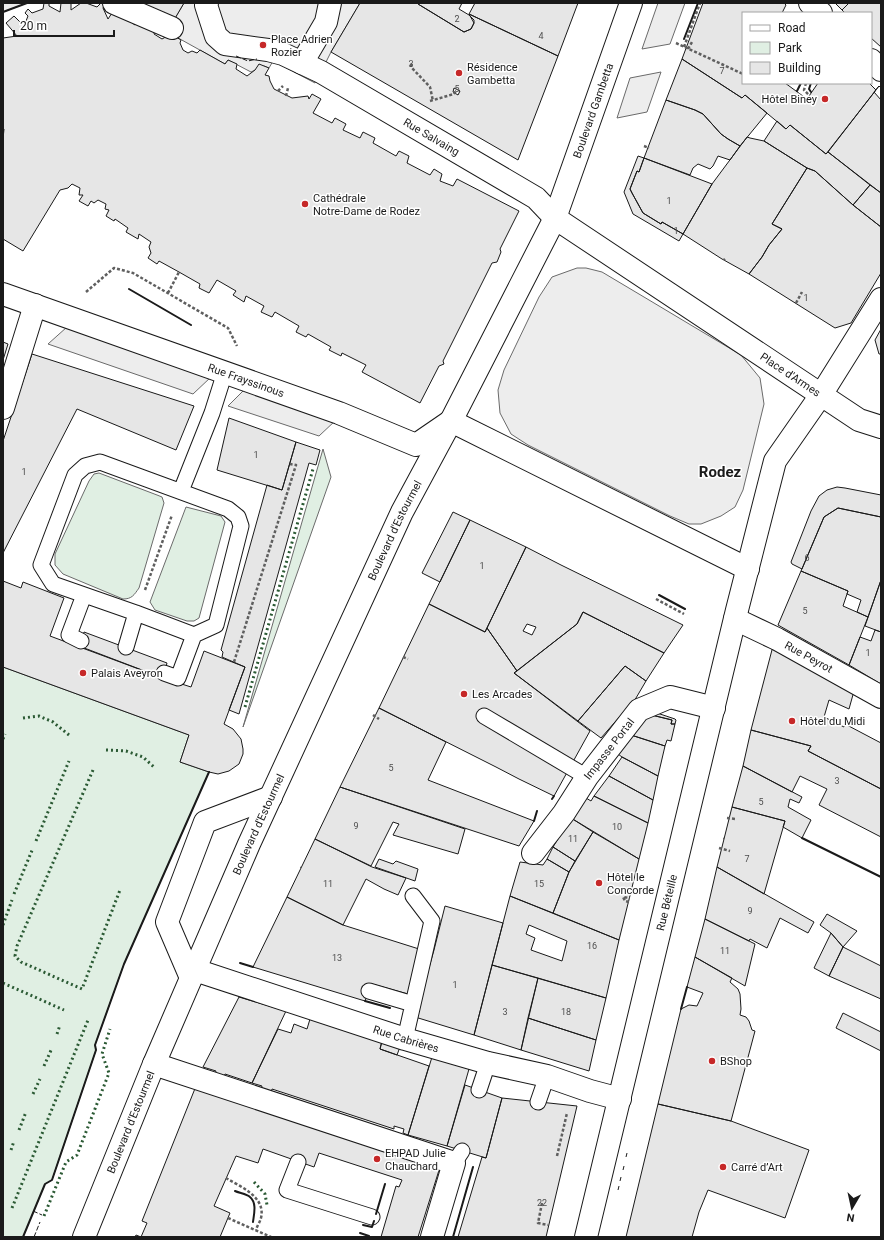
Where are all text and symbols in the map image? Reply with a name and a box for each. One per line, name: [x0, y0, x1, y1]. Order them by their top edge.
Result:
scale bar: [14, 12, 114, 38]
legend: [742, 12, 872, 84]
house number: 2: [454, 14, 460, 24]
text: 20 m: [20, 19, 47, 33]
text: Road: [778, 21, 806, 35]
house number: 4: [538, 31, 544, 41]
place label: Place Adrien Rozier: [271, 33, 333, 59]
marker: Place Adrien Rozier: [258, 40, 268, 50]
text: Park: [778, 41, 803, 55]
house number: 3: [408, 59, 414, 69]
place label: Résidence Gambetta: [467, 61, 518, 87]
street label: Boulevard Gambetta: [571, 61, 616, 160]
text: Building: [778, 61, 821, 75]
house number: 7: [719, 66, 725, 76]
marker: Résidence Gambetta: [454, 68, 464, 78]
house number: 5: [454, 84, 460, 94]
place label: Hôtel Biney: [761, 93, 818, 106]
marker: Hôtel Biney: [820, 94, 830, 104]
street label: Rue Salvaing: [401, 116, 462, 159]
place label: Cathédrale Notre-Dame de Rodez: [313, 192, 420, 218]
house number: 1: [666, 196, 672, 206]
marker: Cathédrale Notre-Dame de Rodez: [300, 199, 310, 209]
house number: 1: [673, 226, 679, 236]
house number: 1: [803, 293, 809, 303]
street label: Place d'Armes: [758, 350, 823, 400]
street label: Rue Frayssinous: [206, 361, 286, 400]
house number: 1: [253, 450, 259, 460]
district label: Rodez: [699, 463, 741, 481]
house number: 1: [21, 467, 27, 477]
street label: Boulevard d'Estourmel: [365, 478, 425, 583]
house number: 6: [804, 553, 810, 563]
house number: 1: [479, 561, 485, 571]
house number: 5: [802, 606, 808, 616]
street label: Rue Peyrot: [782, 639, 835, 676]
house number: 1: [865, 648, 871, 658]
place label: Palais Aveyron: [91, 667, 163, 680]
marker: Palais Aveyron: [78, 668, 88, 678]
place label: Les Arcades: [472, 688, 533, 701]
marker: Les Arcades: [459, 689, 469, 699]
place label: Hôtel du Midi: [800, 715, 865, 728]
street label: Impasse Portal: [581, 716, 637, 782]
marker: Hôtel du Midi: [787, 716, 797, 726]
house number: 5: [388, 763, 394, 773]
street label: Boulevard d'Estourmel: [230, 772, 287, 877]
house number: 3: [834, 776, 840, 786]
house number: 5: [758, 797, 764, 807]
house number: 9: [353, 821, 359, 831]
house number: 10: [612, 822, 622, 832]
house number: 11: [568, 834, 578, 844]
house number: 7: [744, 854, 750, 864]
place label: Hôtel le Concorde: [607, 871, 654, 897]
street label: Rue Béteille: [654, 873, 680, 932]
marker: Hôtel le Concorde: [594, 878, 604, 888]
house number: 11: [323, 879, 333, 889]
house number: 15: [534, 879, 544, 889]
house number: 9: [747, 906, 753, 916]
house number: 16: [587, 941, 597, 951]
house number: 11: [720, 946, 730, 956]
house number: 13: [332, 953, 342, 963]
house number: 1: [452, 980, 458, 990]
house number: 3: [502, 1007, 508, 1017]
house number: 18: [561, 1007, 571, 1017]
street label: Rue Cabrières: [371, 1023, 441, 1056]
place label: BShop: [720, 1055, 752, 1068]
marker: BShop: [707, 1056, 717, 1066]
street label: Boulevard d'Estourmel: [104, 1069, 158, 1175]
place label: EHPAD Julie Chauchard: [385, 1147, 446, 1173]
marker: EHPAD Julie Chauchard: [372, 1154, 382, 1164]
place label: Carré d’Art: [731, 1161, 783, 1174]
marker: Carré d’Art: [718, 1162, 728, 1172]
north arrow: [832, 1188, 872, 1228]
house number: 22: [537, 1198, 547, 1208]
text: N: [845, 1210, 855, 1224]

